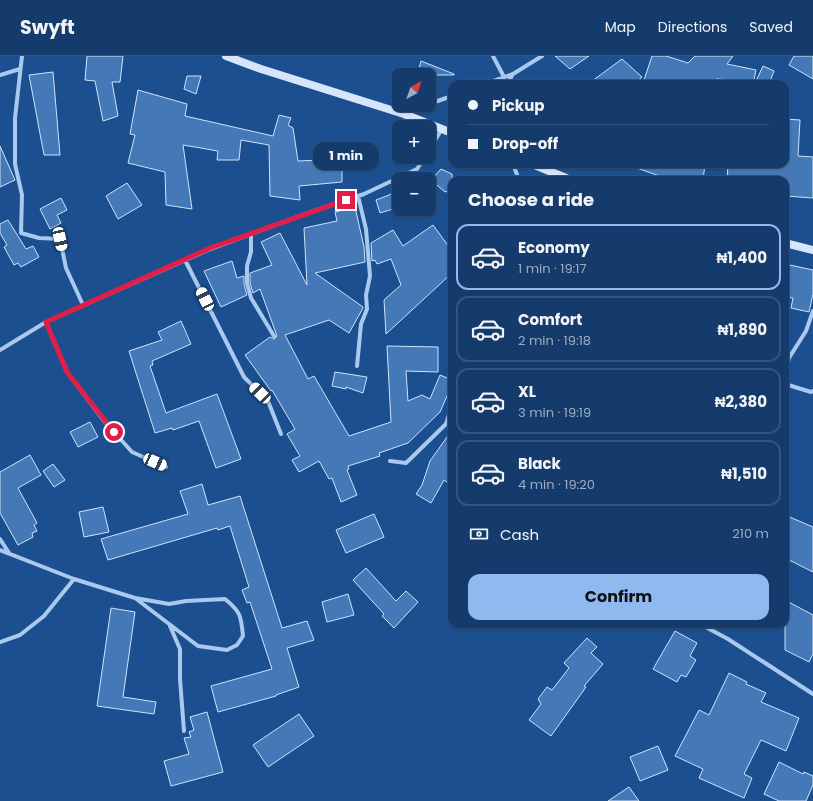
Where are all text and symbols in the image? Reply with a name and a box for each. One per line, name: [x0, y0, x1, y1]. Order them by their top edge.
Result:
text: Swyft: [20, 14, 75, 41]
text: Map: [605, 17, 636, 37]
text: Directions: [658, 17, 727, 37]
text: Saved: [749, 17, 793, 37]
north arrow: [392, 68, 436, 112]
map controls: [392, 68, 436, 216]
text: Pickup: [492, 95, 544, 116]
button: +: [392, 120, 436, 164]
text: Drop-off: [492, 133, 558, 154]
callout: 1 min: [313, 142, 379, 170]
text: 1 min: [329, 146, 363, 165]
button: −: [392, 172, 436, 216]
text: Choose a ride: [468, 187, 594, 212]
route end: [337, 191, 355, 209]
car: [52, 226, 68, 252]
text: Economy: [518, 237, 590, 258]
icon: car: [470, 239, 506, 275]
text: ₦1,400: [717, 247, 767, 268]
text: 1 min · 19:17: [518, 259, 587, 278]
car: [194, 286, 216, 312]
text: Comfort: [518, 309, 582, 330]
icon: car: [470, 311, 506, 347]
text: ₦1,890: [717, 319, 767, 340]
text: 2 min · 19:18: [518, 331, 591, 350]
car: [247, 380, 273, 406]
text: XL: [518, 381, 536, 402]
icon: car: [470, 383, 506, 419]
text: ₦2,380: [715, 391, 767, 412]
text: 3 min · 19:19: [518, 403, 591, 422]
route start: [105, 423, 123, 441]
car: [142, 452, 168, 472]
text: Black: [518, 453, 561, 474]
icon: car: [470, 455, 506, 491]
text: ₦1,510: [721, 463, 767, 484]
text: 4 min · 19:20: [518, 475, 595, 494]
icon: cash: [468, 523, 490, 545]
text: Cash: [500, 524, 539, 545]
text: 210 m: [732, 524, 769, 543]
button: Confirm: [468, 574, 769, 620]

